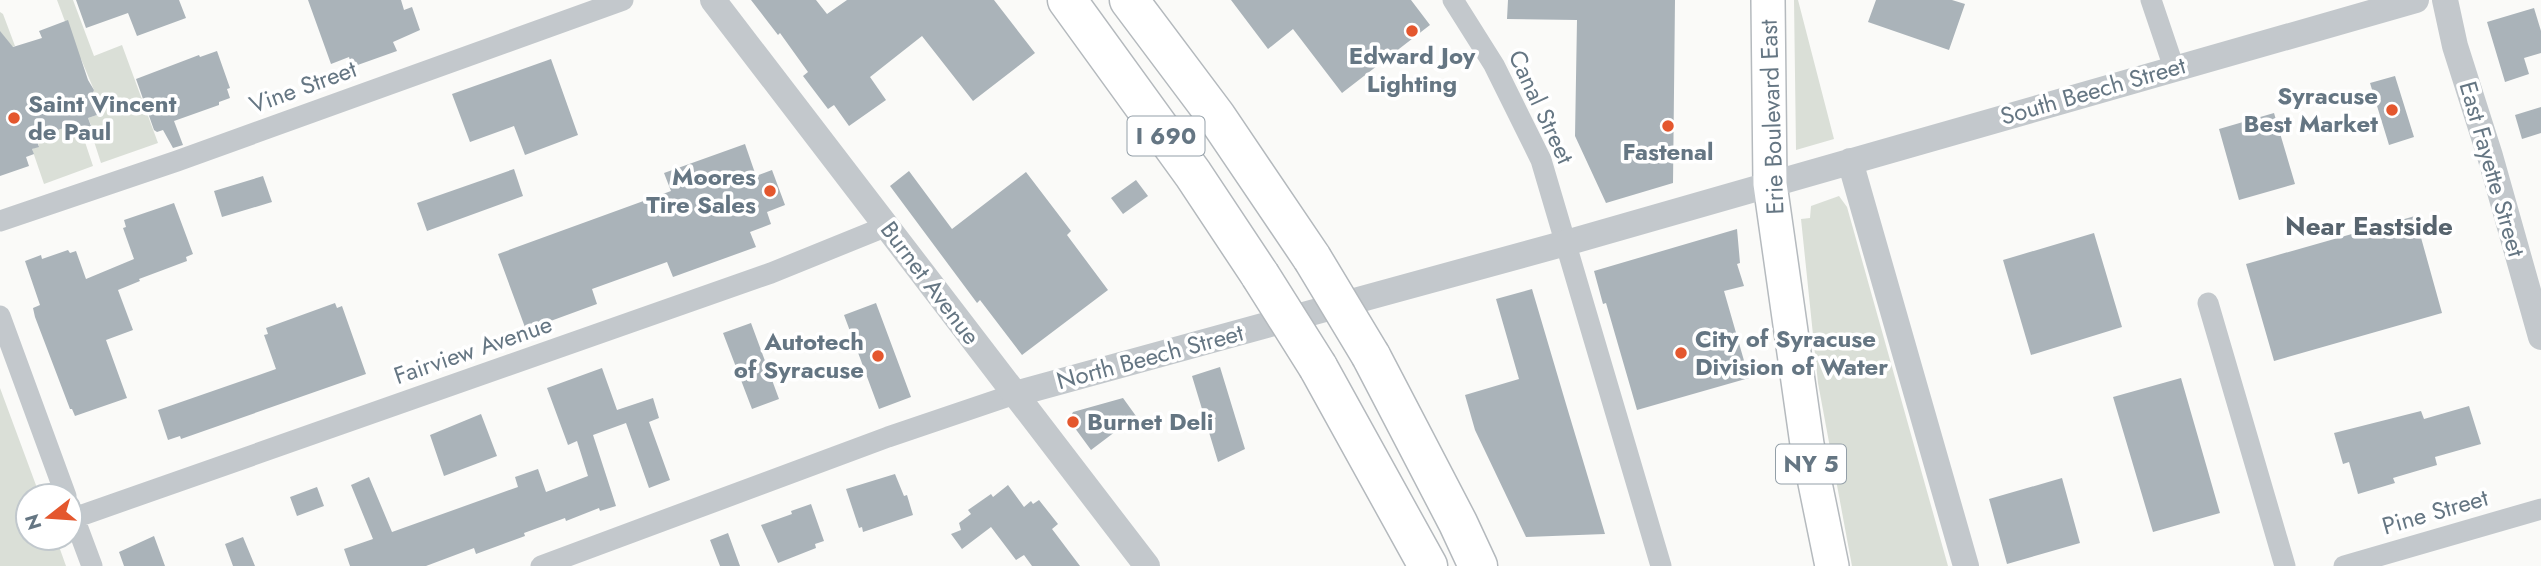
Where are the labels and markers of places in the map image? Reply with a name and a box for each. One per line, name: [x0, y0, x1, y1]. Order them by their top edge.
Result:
marker: Edward Joy Lighting: [1404, 23, 1420, 39]
place label: Edward Joy Lighting: [1349, 38, 1476, 101]
place label: Syracuse Best Market: [2243, 78, 2378, 141]
place label: Saint Vincent de Paul: [28, 86, 177, 149]
marker: Syracuse Best Market: [2384, 102, 2400, 118]
marker: Saint Vincent de Paul: [6, 110, 22, 126]
marker: Fastenal: [1660, 118, 1676, 134]
place label: Fastenal: [1622, 134, 1714, 169]
place label: Moores Tire Sales: [646, 159, 756, 222]
marker: Moores Tire Sales: [762, 183, 778, 199]
place label: City of Syracuse Division of Water: [1695, 321, 1888, 384]
place label: Autotech of Syracuse: [734, 324, 864, 387]
marker: City of Syracuse Division of Water: [1673, 345, 1689, 361]
marker: Autotech of Syracuse: [870, 348, 886, 364]
place label: Burnet Deli: [1087, 404, 1213, 439]
marker: Burnet Deli: [1065, 414, 1081, 430]

